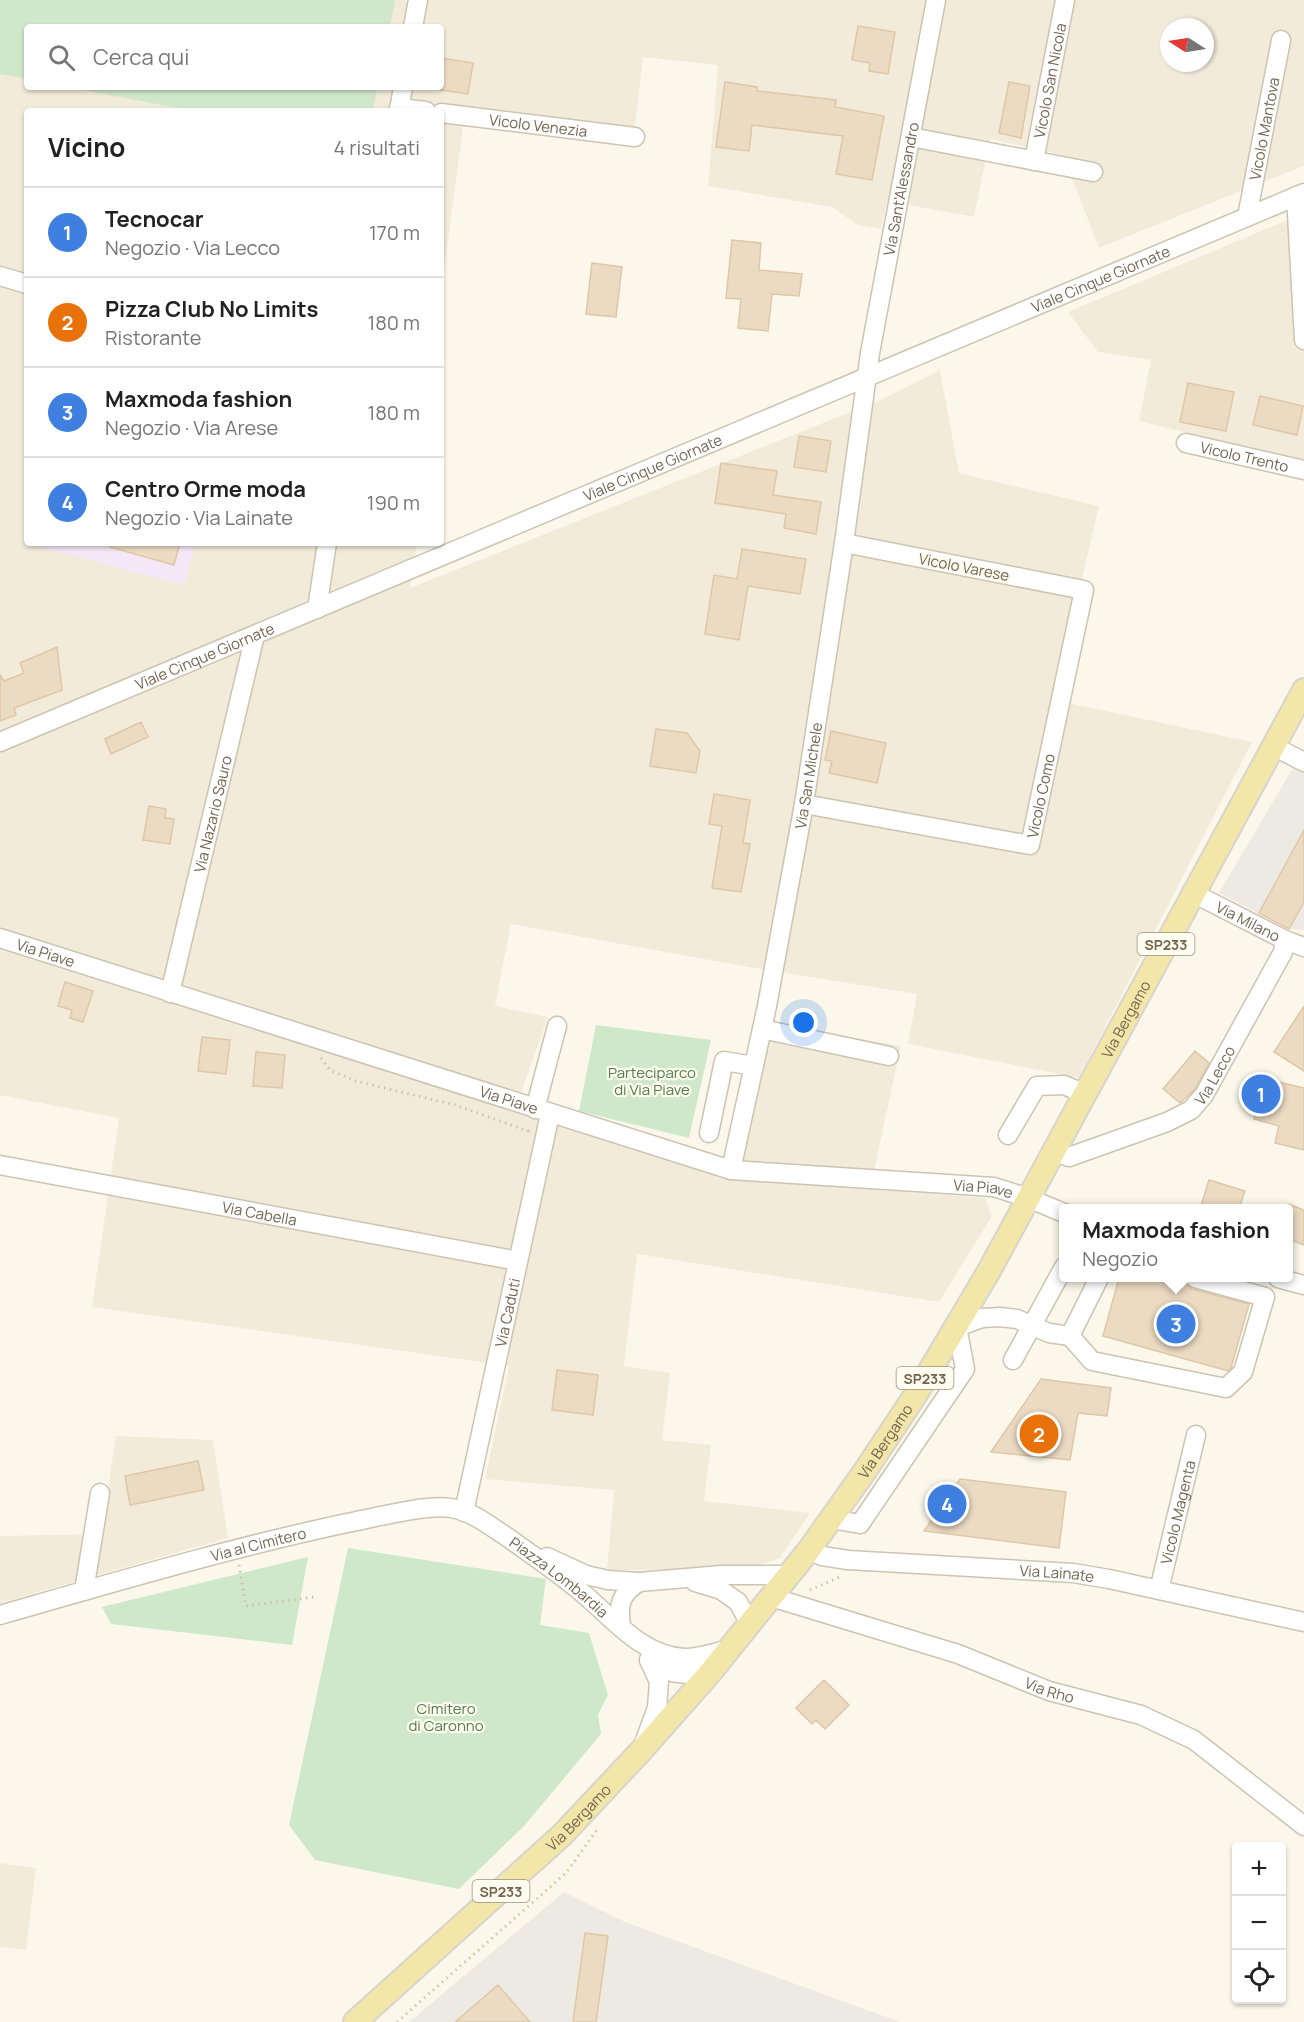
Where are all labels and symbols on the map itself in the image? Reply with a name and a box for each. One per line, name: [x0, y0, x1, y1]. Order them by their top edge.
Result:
north arrow: [1160, 18, 1214, 72]
street label: Vicolo San Nicola: [1028, 21, 1071, 140]
street label: Vicolo Mantova: [1244, 75, 1284, 182]
street label: Vicolo Venezia: [488, 109, 589, 142]
street label: Via Sant'Alessandro: [878, 120, 923, 257]
street label: Viale Cinque Giornate: [1028, 240, 1173, 317]
street label: Viale Cinque Giornate: [580, 429, 725, 506]
street label: Vicolo Trento: [1198, 436, 1291, 477]
street label: Vicolo Varese: [917, 548, 1011, 586]
street label: Viale Cinque Giornate: [132, 617, 277, 694]
street label: Via San Michele: [789, 721, 827, 831]
street label: Vicolo Como: [1021, 752, 1060, 840]
street label: Via Nazario Sauro: [188, 753, 237, 875]
street label: Via Milano: [1213, 896, 1284, 946]
street label: Via Piave: [14, 933, 78, 972]
road number: SP233: [1138, 933, 1194, 955]
street label: Via Bergamo: [1096, 976, 1155, 1062]
your location: [789, 1008, 818, 1037]
street label: Via Lecco: [1189, 1042, 1240, 1110]
park label: Parteciparco di Via Piave: [608, 1062, 696, 1100]
pin: 1: [1242, 1072, 1280, 1116]
street label: Via Piave: [477, 1080, 541, 1119]
street label: Via Piave: [953, 1174, 1016, 1203]
street label: Via Cabella: [220, 1196, 299, 1230]
street label: Via Caduti: [489, 1276, 525, 1349]
pin: 3: [1156, 1302, 1196, 1346]
road number: SP233: [896, 1367, 954, 1389]
street label: Via Bergamo: [852, 1400, 917, 1483]
pin: 2: [1020, 1412, 1058, 1456]
street label: Vicolo Magenta: [1155, 1458, 1200, 1566]
pin: 4: [928, 1482, 966, 1526]
street label: Via al Cimitero: [208, 1522, 308, 1566]
street label: Piazza Lombardia: [505, 1532, 613, 1622]
street label: Via Lainate: [1019, 1559, 1096, 1587]
street label: Via Rho: [1022, 1672, 1077, 1708]
park label: Cimitero di Caronno: [408, 1698, 484, 1736]
street label: Via Bergamo: [541, 1779, 615, 1855]
road number: SP233: [472, 1880, 530, 1902]

